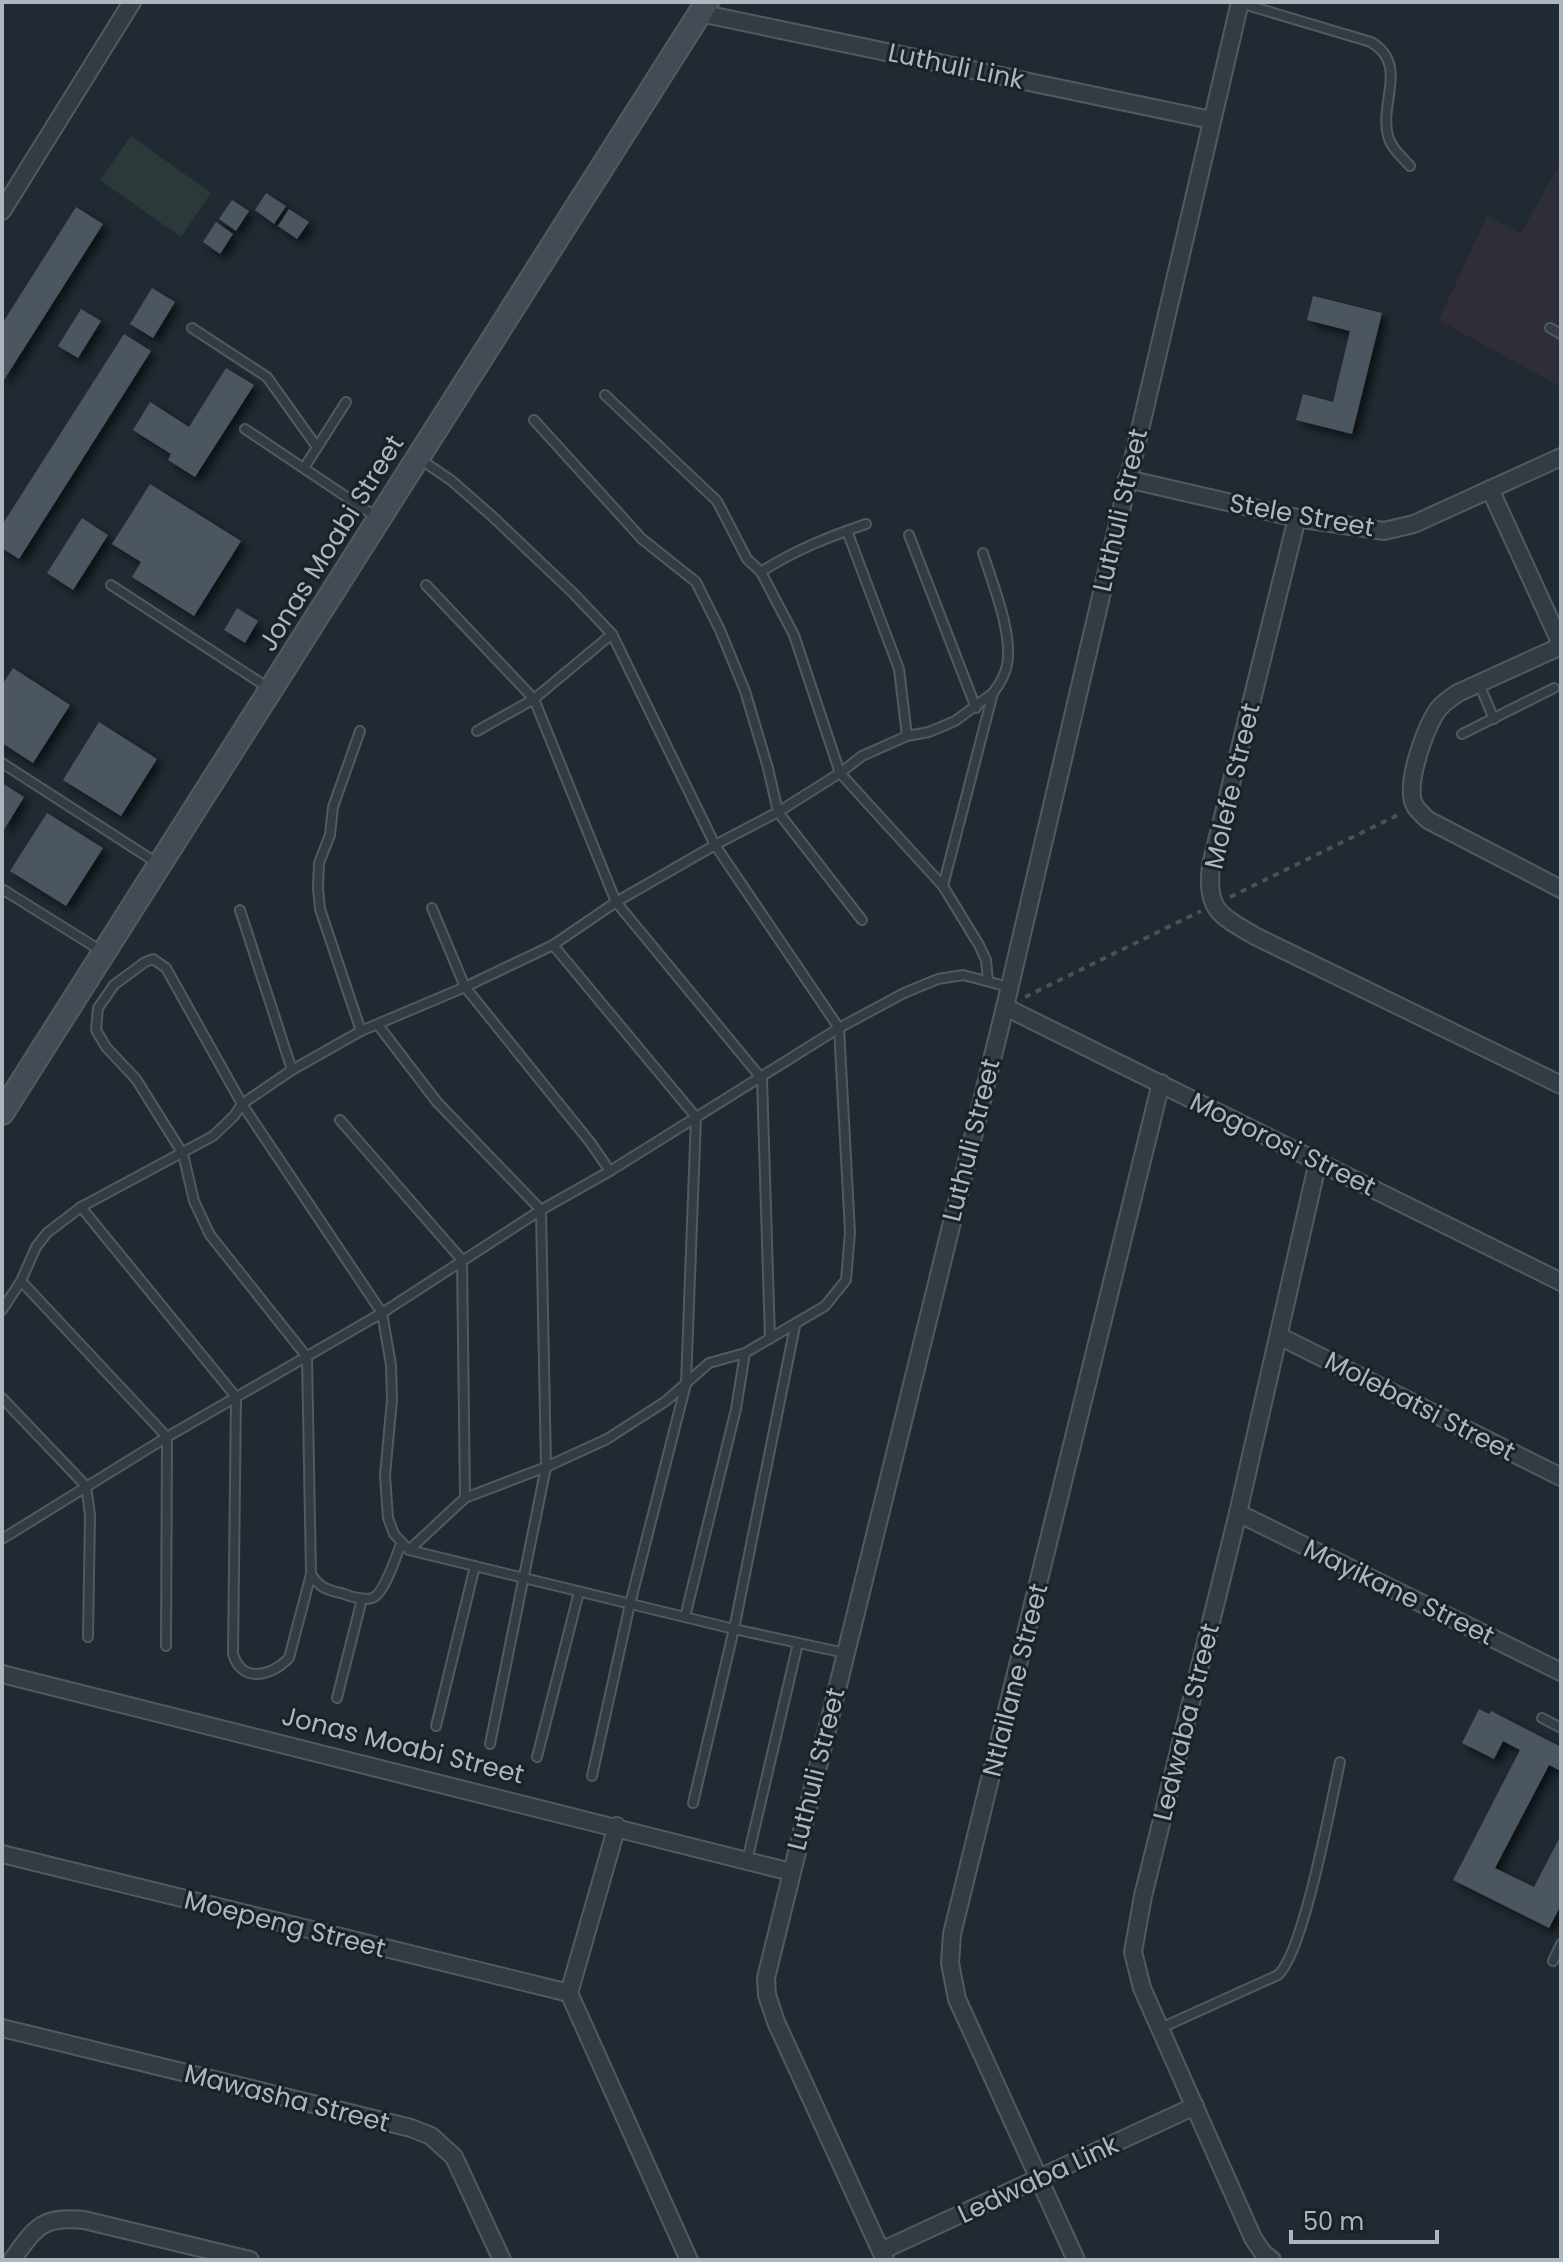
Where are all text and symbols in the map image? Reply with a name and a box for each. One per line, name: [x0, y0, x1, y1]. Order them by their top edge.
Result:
street label: Luthuli Link: [885, 34, 1028, 98]
street label: Luthuli Street: [1084, 425, 1156, 595]
street label: Jonas Moabi Street: [250, 428, 412, 658]
street label: Stele Street: [1227, 485, 1377, 545]
street label: Molefe Street: [1195, 699, 1269, 873]
street label: Luthuli Street: [933, 1055, 1009, 1225]
street label: Mogorosi Street: [1184, 1083, 1382, 1205]
street label: Molebatsi Street: [1319, 1342, 1521, 1470]
street label: Mayikane Street: [1298, 1530, 1500, 1654]
street label: Ntlailane Street: [974, 1580, 1056, 1780]
street label: Ledwaba Street: [1144, 1620, 1228, 1824]
street label: Luthuli Street: [778, 1684, 854, 1854]
street label: Jonas Moabi Street: [278, 1697, 528, 1793]
street label: Moepeng Street: [181, 1882, 389, 1966]
street label: Mawasha Street: [181, 2055, 393, 2141]
street label: Ledwaba Link: [952, 2126, 1125, 2232]
scale bar: [1291, 2194, 1437, 2244]
text: 50 m: [1303, 2205, 1364, 2238]

